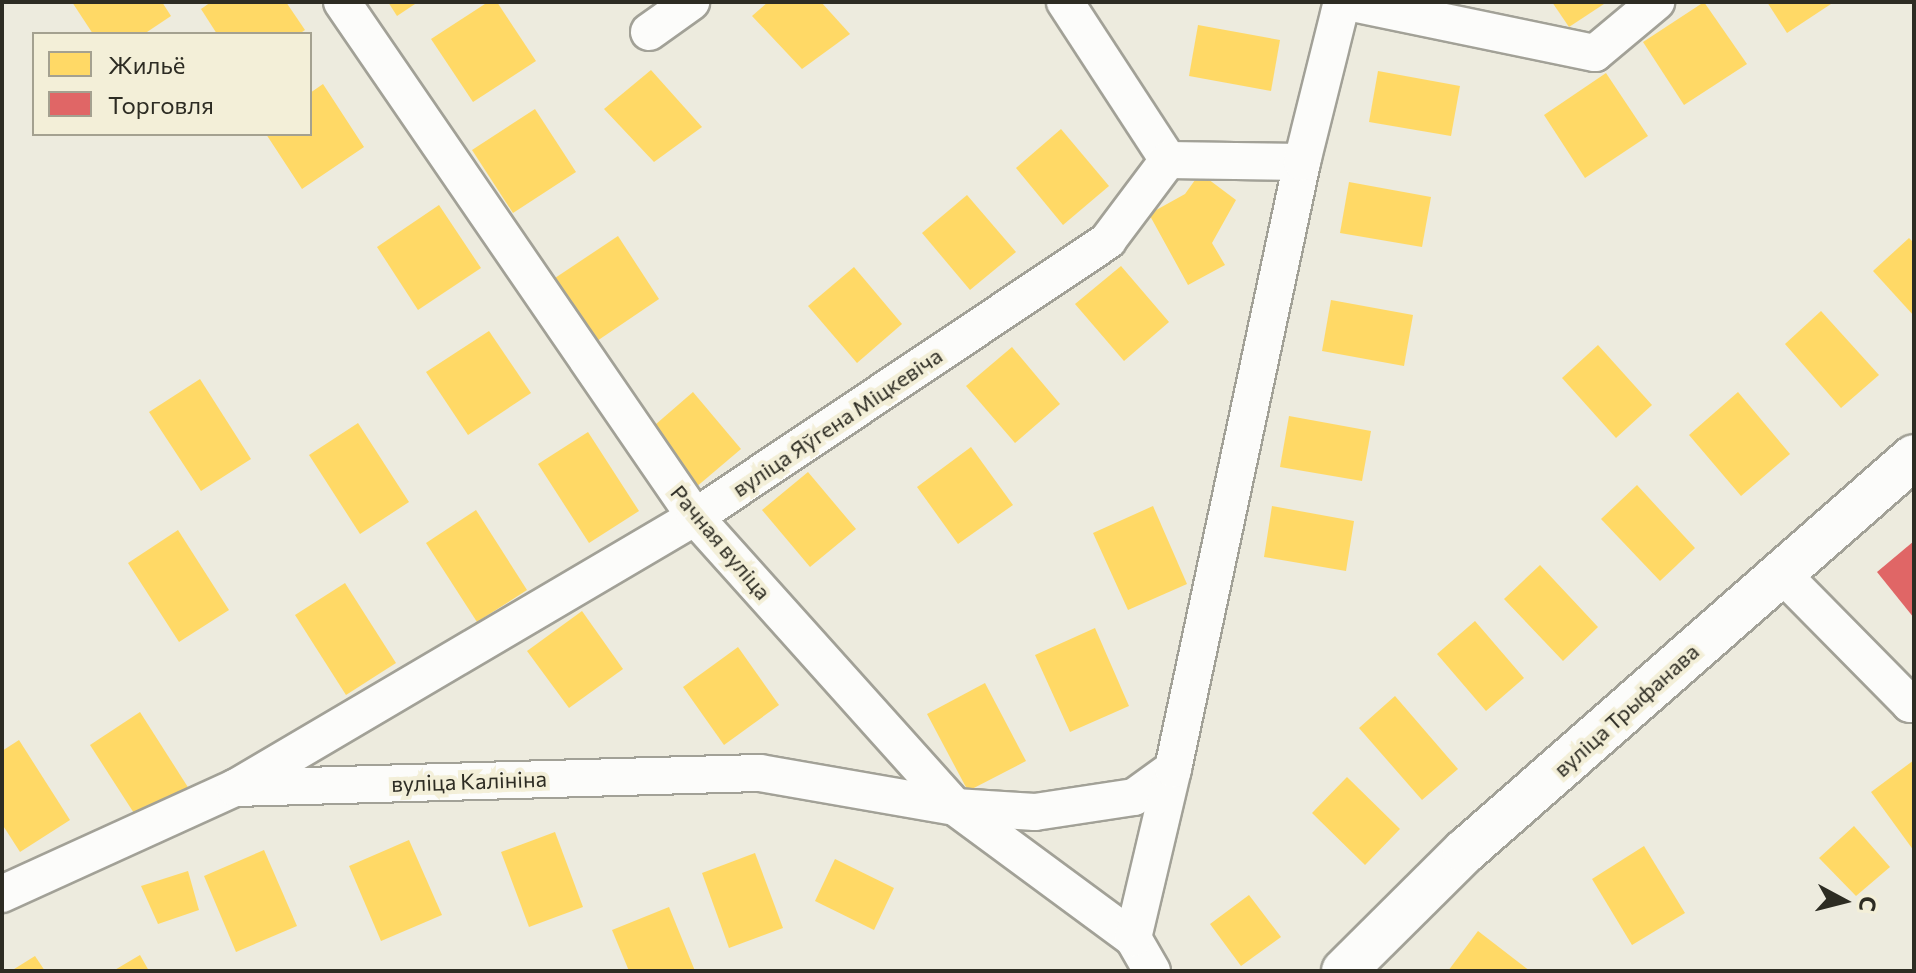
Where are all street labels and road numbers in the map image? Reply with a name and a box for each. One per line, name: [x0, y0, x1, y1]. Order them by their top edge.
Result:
street label: вуліца Яўгена Міцкевіча: [727, 342, 947, 502]
street label: Рачная вуліца: [665, 479, 777, 605]
street label: вуліца Трыфанава: [1548, 638, 1704, 782]
street label: вуліца Калініна: [391, 765, 547, 797]

